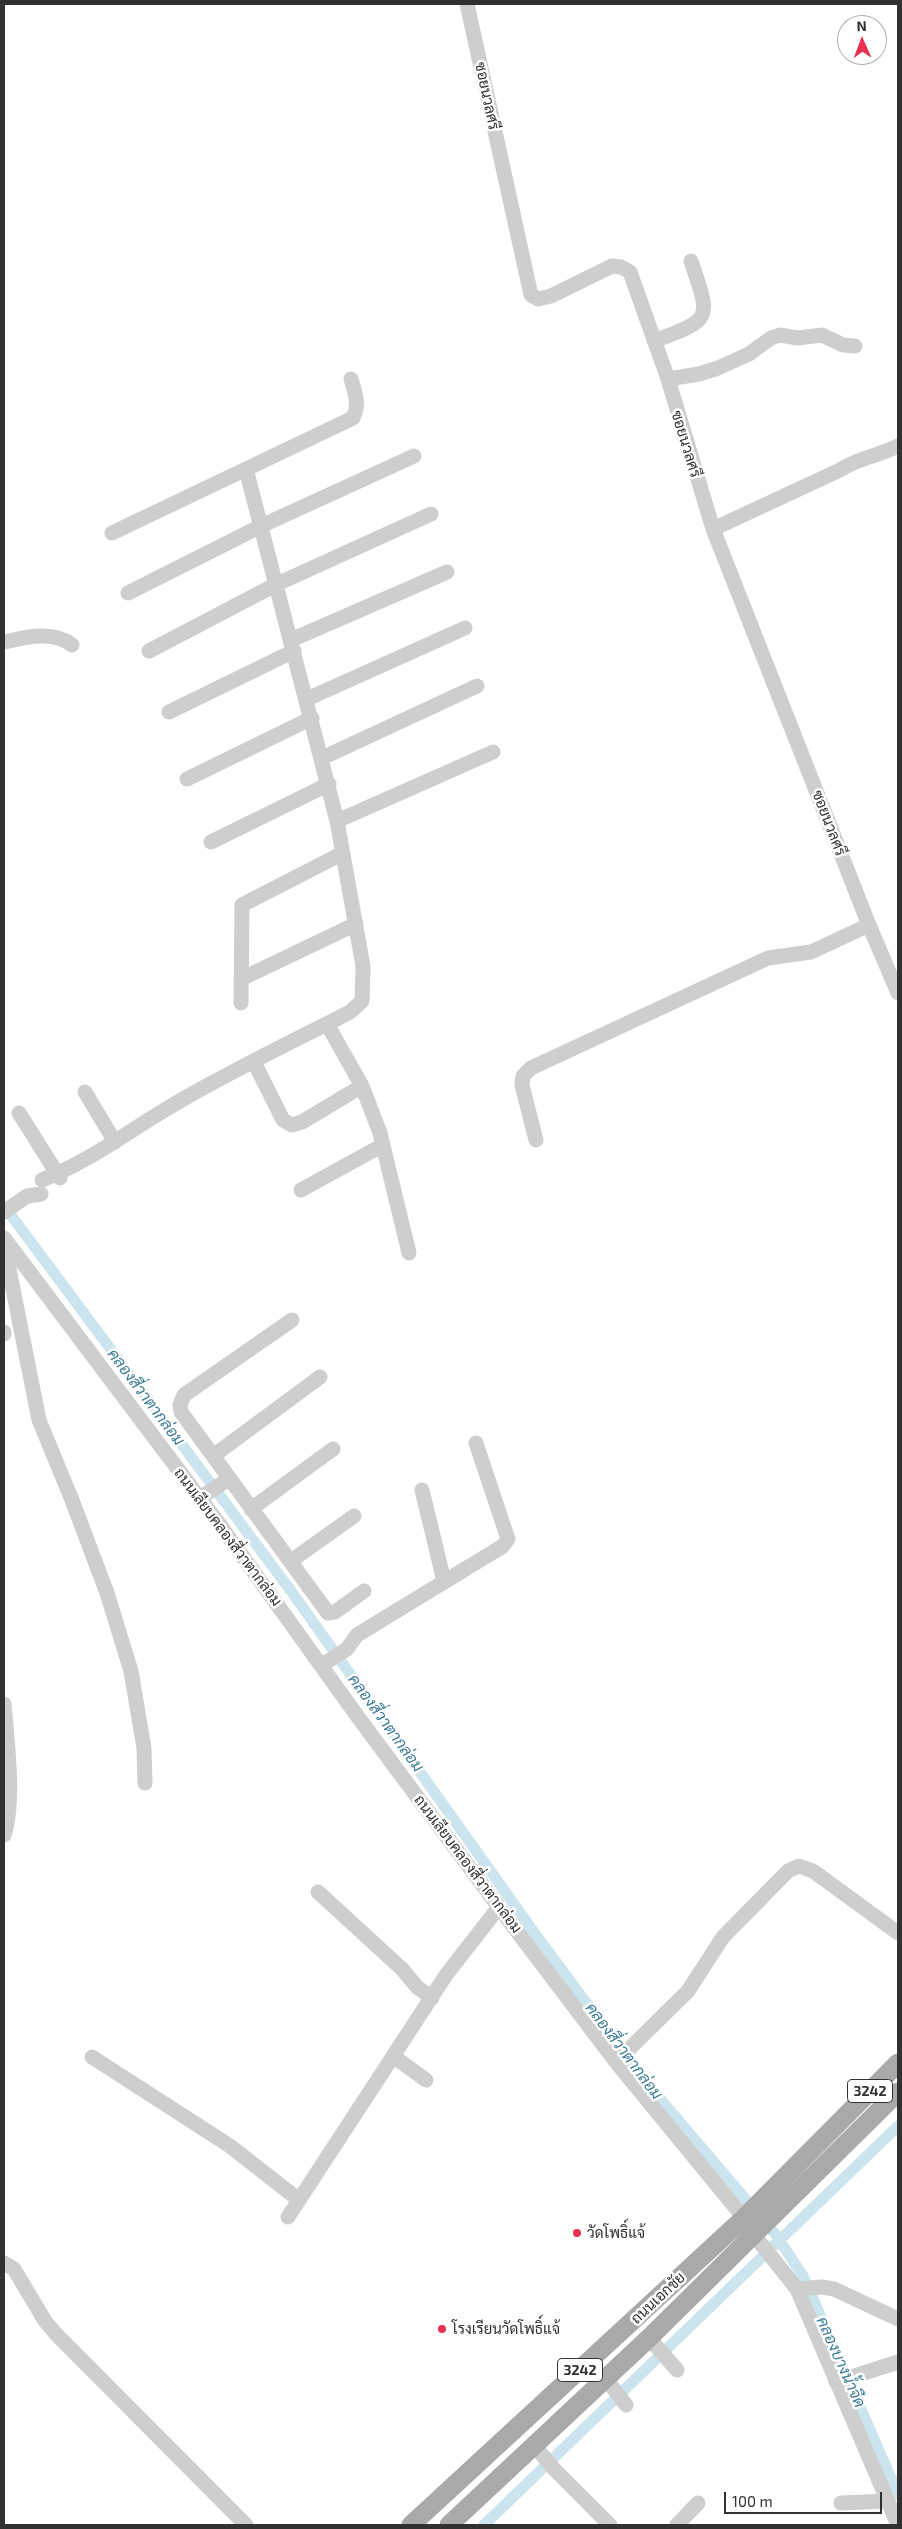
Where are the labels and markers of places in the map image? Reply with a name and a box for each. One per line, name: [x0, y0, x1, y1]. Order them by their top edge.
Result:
place label: วัดโพธิ์แจ้: [587, 2224, 645, 2242]
marker: วัดโพธิ์แจ้: [571, 2227, 583, 2239]
place label: โรงเรียนวัดโพธิ์แจ้: [452, 2320, 560, 2338]
marker: โรงเรียนวัดโพธิ์แจ้: [436, 2323, 448, 2335]

